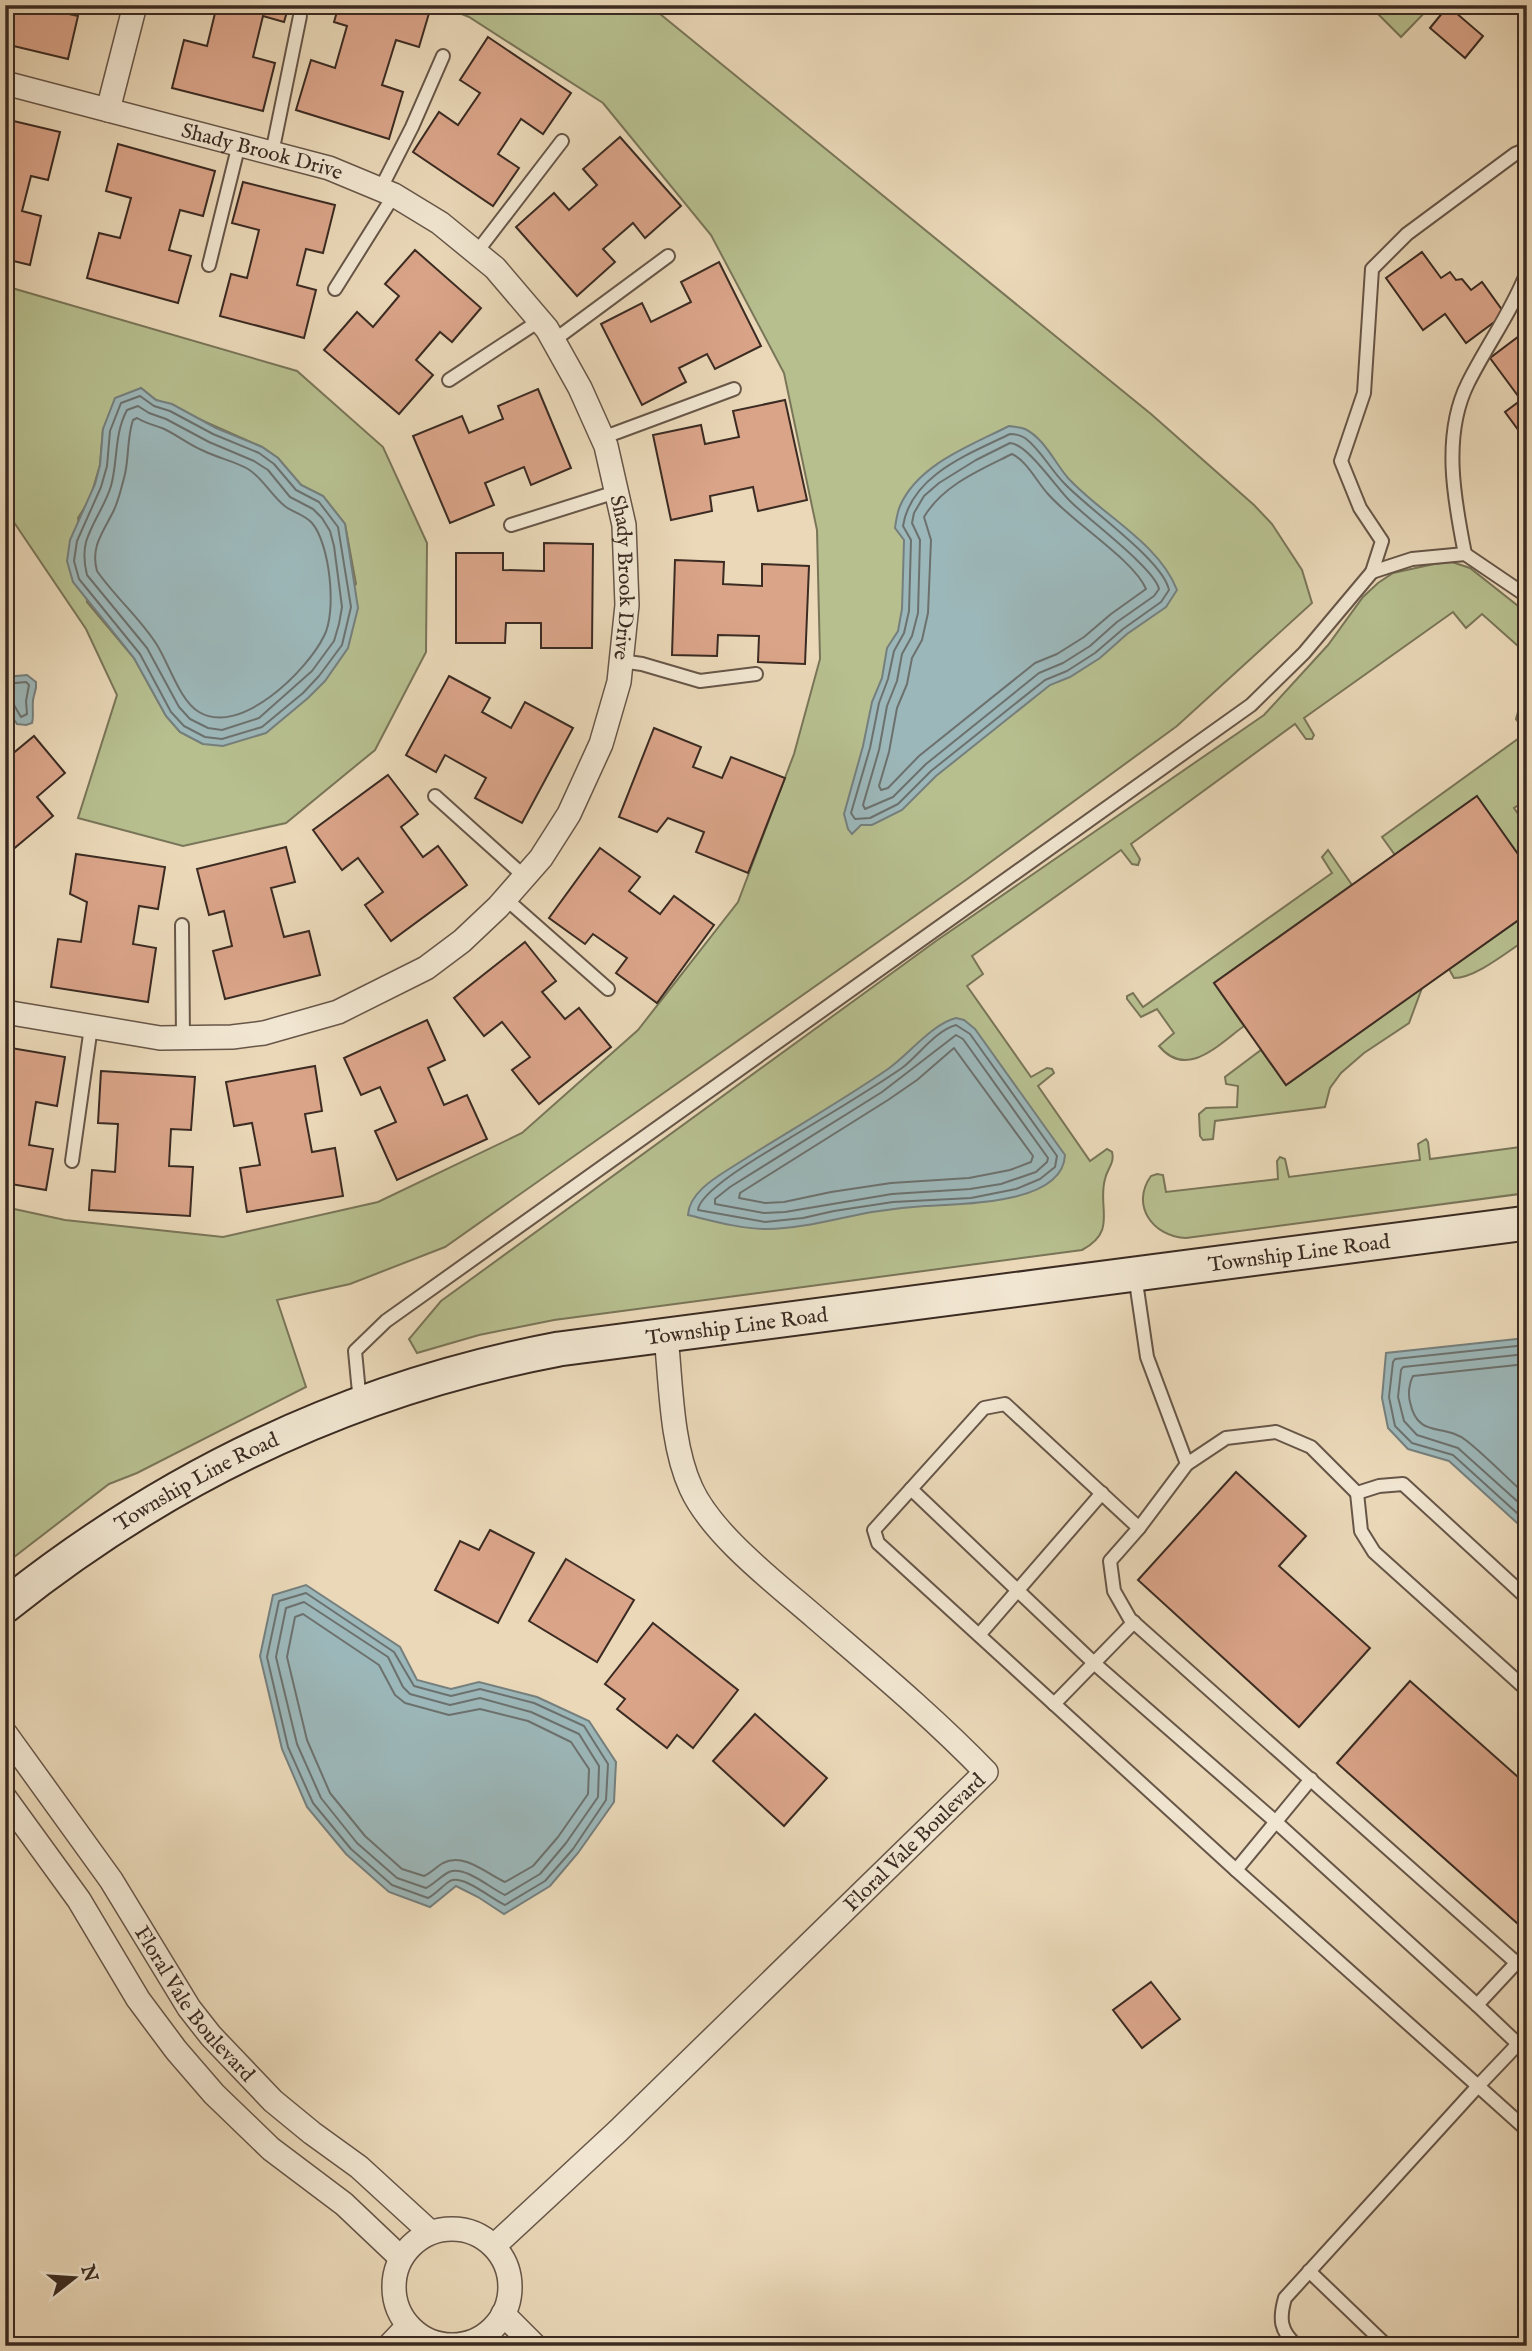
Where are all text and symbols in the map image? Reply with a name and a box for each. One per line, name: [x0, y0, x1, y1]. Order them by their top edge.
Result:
street label: Shady Brook Drive: [178, 118, 347, 187]
street label: Shady Brook Drive: [603, 492, 639, 662]
street label: Township Line Road: [1206, 1229, 1392, 1279]
street label: Township Line Road: [644, 1302, 830, 1353]
street label: Township Line Road: [110, 1427, 284, 1538]
street label: Floral Vale Boulevard: [839, 1767, 992, 1918]
street label: Floral Vale Boulevard: [127, 1922, 260, 2089]
north arrow: [38, 2242, 108, 2312]
text: N: [74, 2261, 102, 2286]

